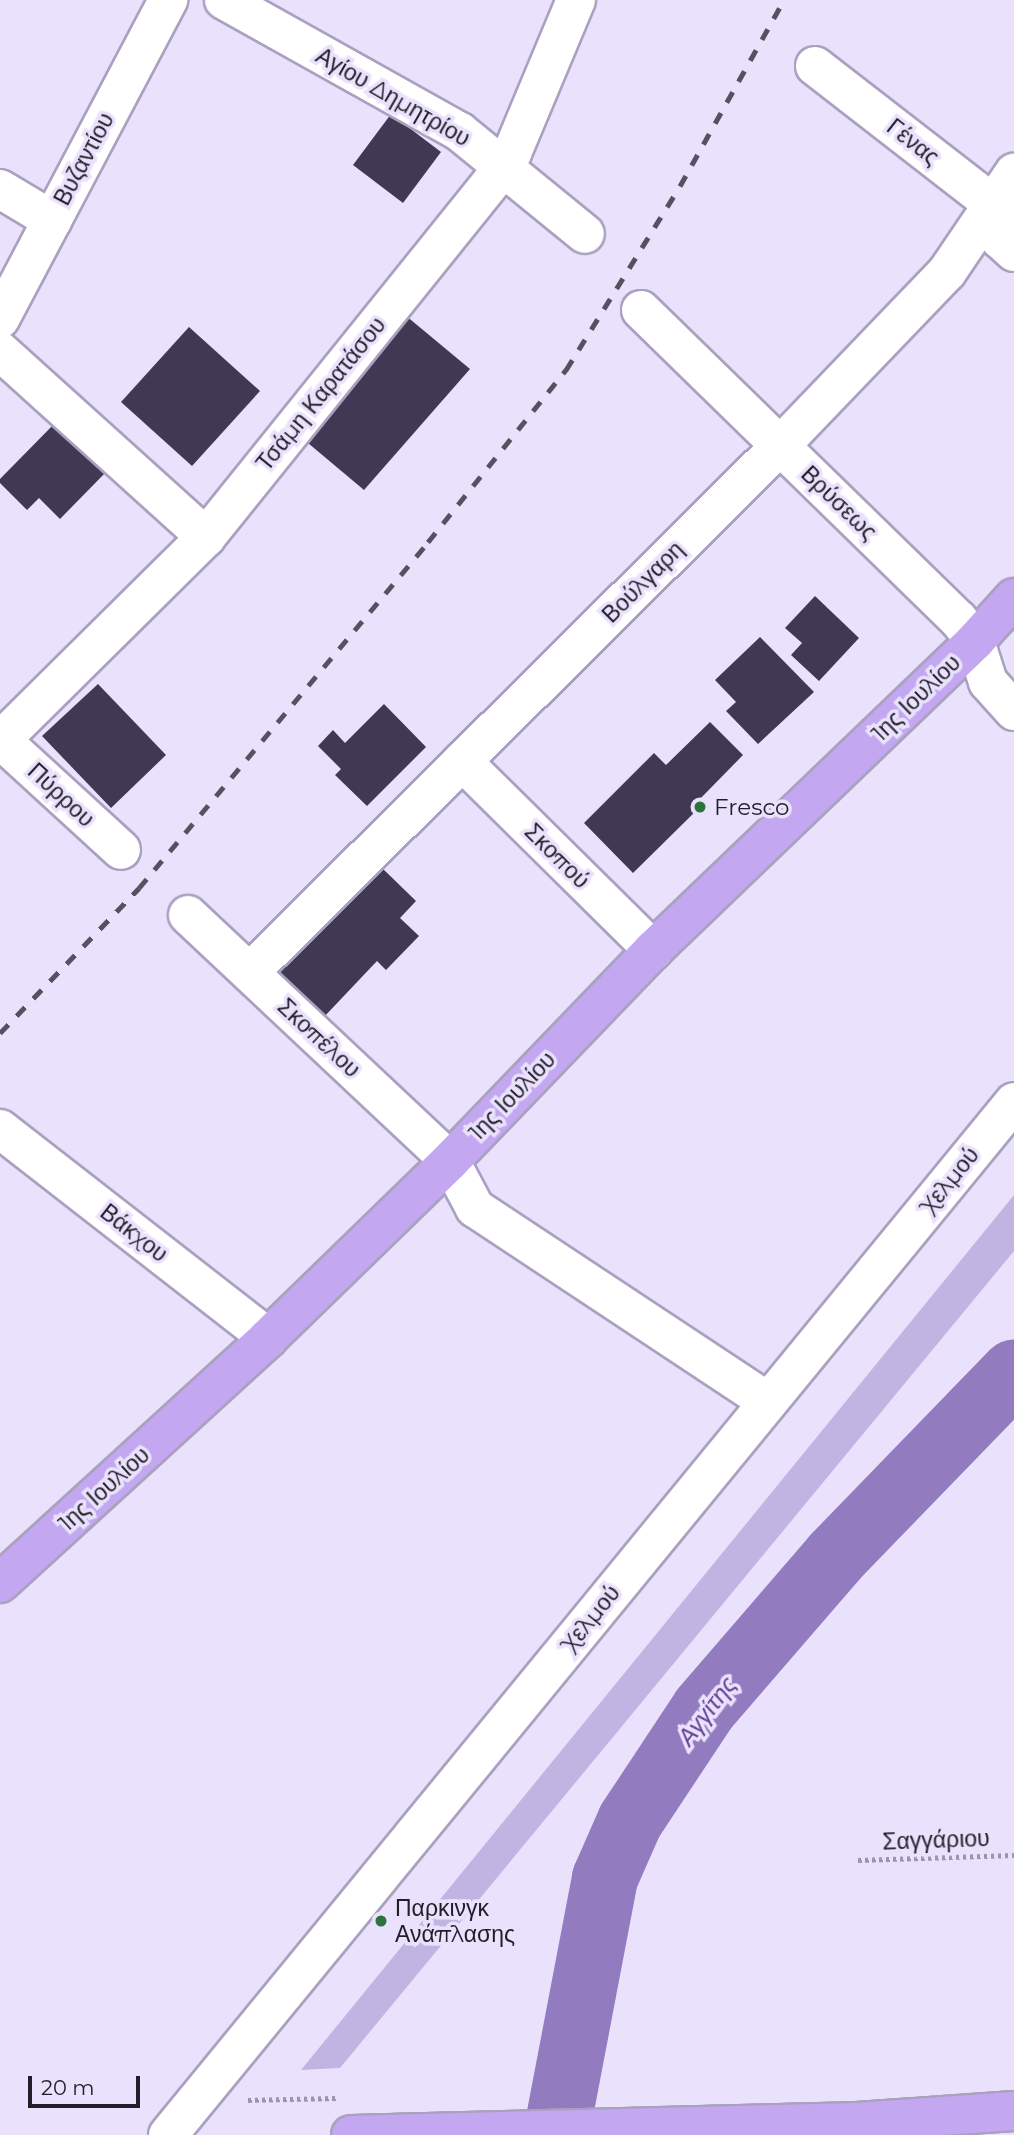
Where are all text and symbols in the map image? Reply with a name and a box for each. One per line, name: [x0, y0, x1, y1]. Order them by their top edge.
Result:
street label: Αγίου Δημητρίου: [311, 42, 475, 152]
street label: Βυζαντίου: [48, 108, 120, 210]
street label: Γένας: [881, 113, 945, 171]
street label: Τσάμη Καρατάσου: [251, 312, 391, 476]
street label: Βρύσεως: [795, 460, 883, 546]
street label: Βούλγαρη: [597, 536, 689, 628]
street label: 1ης Ιουλίου: [866, 649, 966, 747]
street label: Πύρρου: [22, 757, 100, 833]
place label: Fresco: [714, 793, 790, 821]
marker: Fresco: [692, 799, 708, 815]
street label: Σκοπού: [519, 818, 595, 894]
street label: Σκοπέλου: [272, 993, 366, 1083]
street label: 1ης Ιουλίου: [463, 1046, 561, 1146]
street label: Χελμού: [915, 1142, 985, 1218]
street label: Βάκχου: [95, 1198, 173, 1268]
street label: 1ης Ιουλίου: [53, 1441, 155, 1537]
street label: Χελμού: [556, 1580, 626, 1656]
water label: Αγγίτης: [672, 1671, 742, 1751]
street label: Σαγγάριου: [882, 1824, 990, 1856]
place label: Παρκινγκ Ανάπλασης: [395, 1894, 515, 1948]
marker: Παρκινγκ Ανάπλασης: [373, 1913, 389, 1929]
scale bar: [32, 2062, 144, 2106]
text: 20 m: [41, 2075, 95, 2100]

